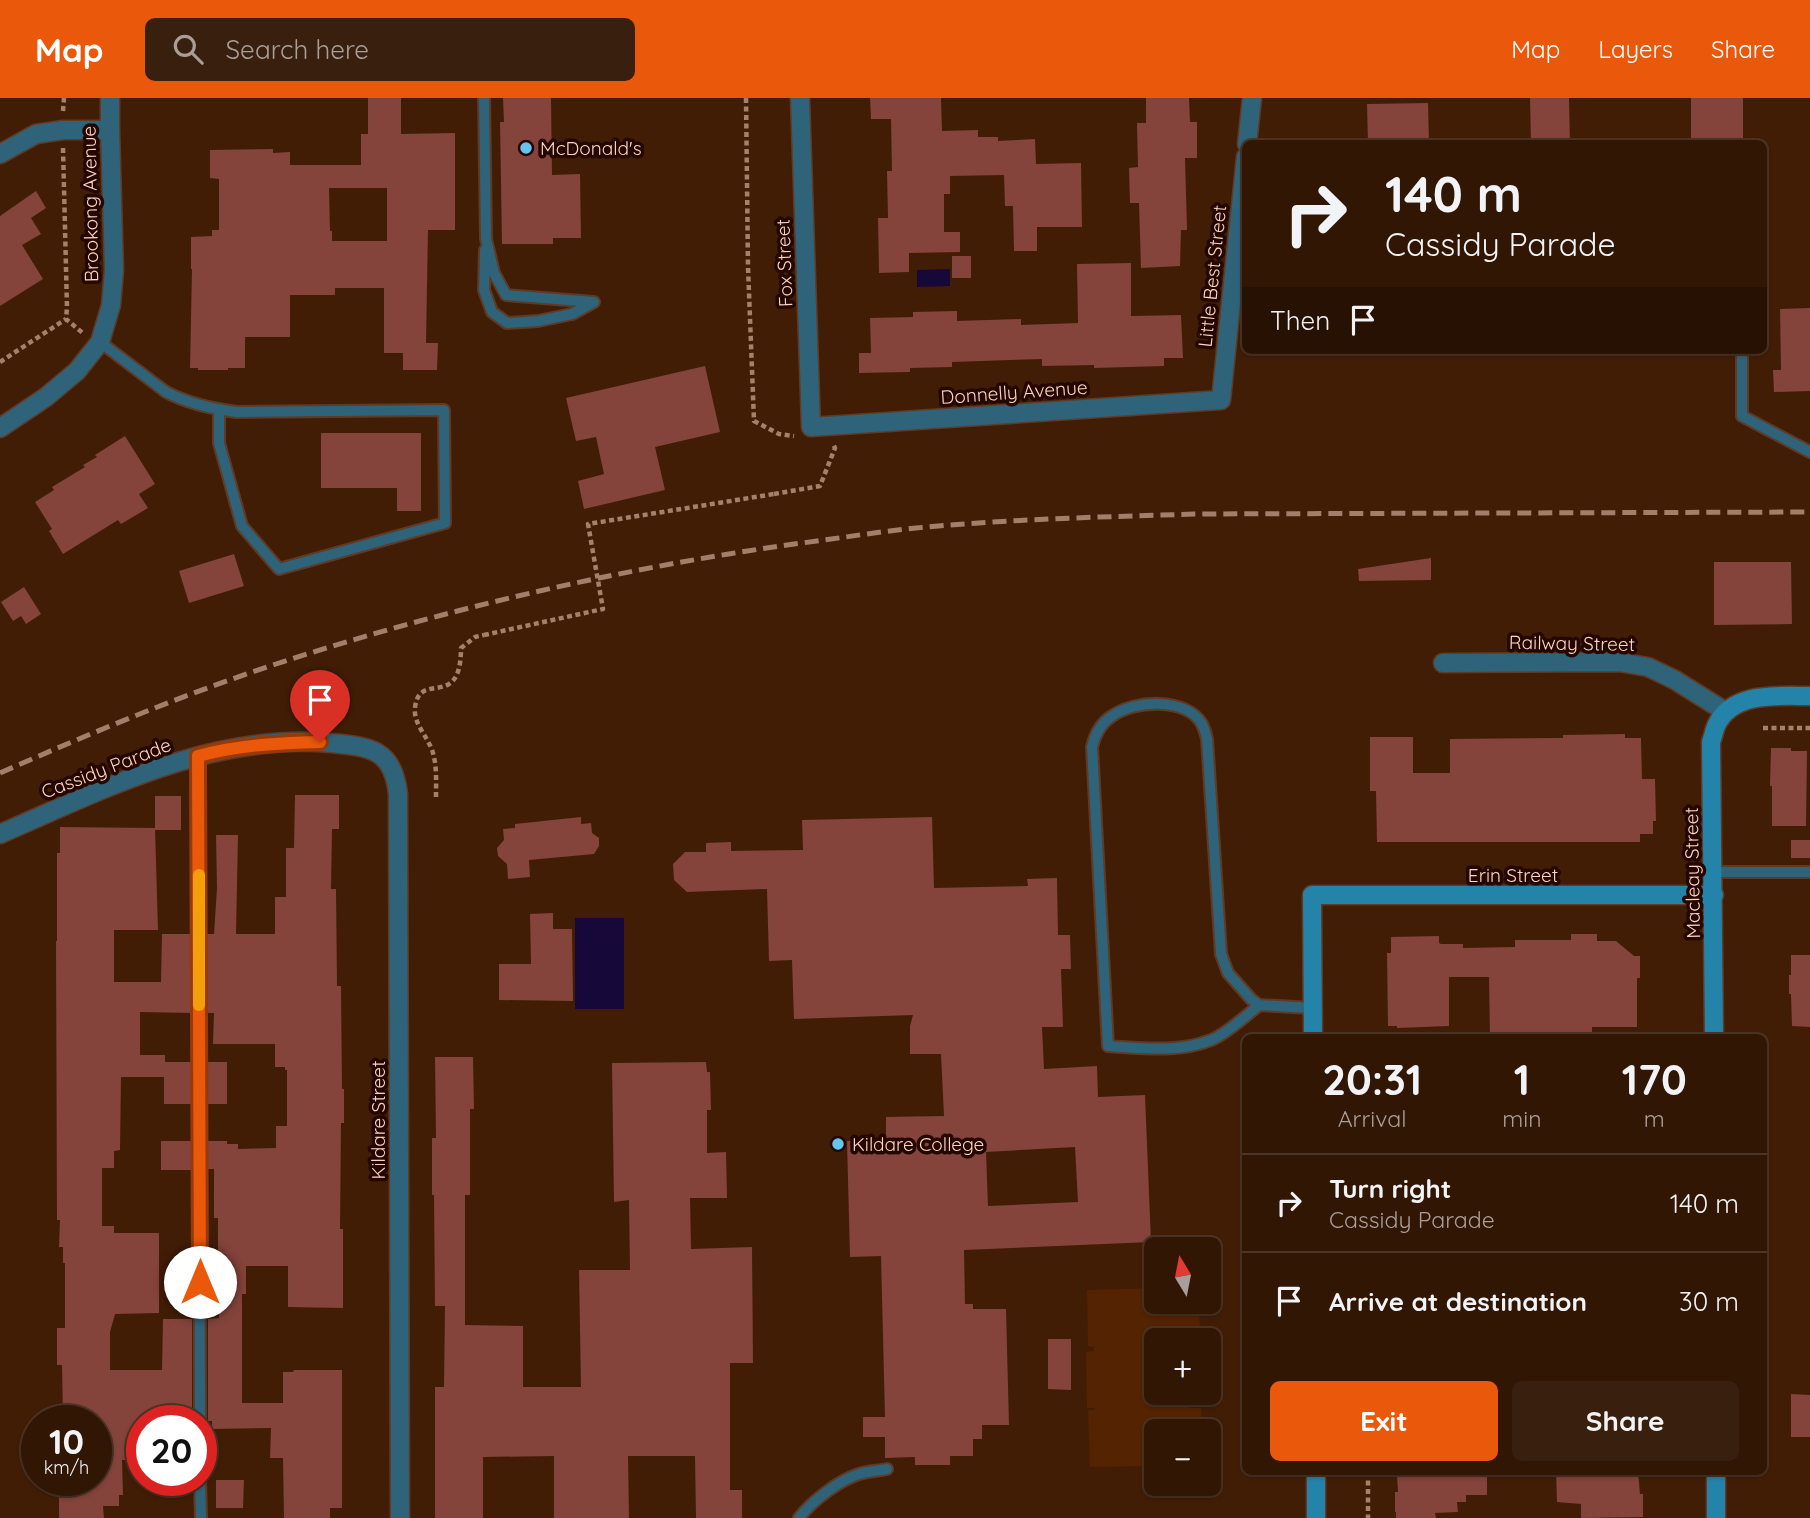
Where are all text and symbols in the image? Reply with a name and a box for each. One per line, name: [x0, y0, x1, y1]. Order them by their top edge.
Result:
search box: [145, 18, 635, 81]
text: Map: [35, 29, 103, 70]
icon: search: [169, 30, 207, 68]
text: Search here: [225, 33, 369, 66]
text: Map: [1511, 34, 1560, 64]
text: Layers: [1598, 34, 1673, 64]
text: Share: [1711, 34, 1775, 64]
street label: Brookong Avenue: [77, 126, 103, 282]
place label: McDonald's: [540, 136, 642, 160]
marker: McDonald's: [518, 140, 534, 156]
text: 140 m: [1385, 163, 1522, 224]
icon: right: [1270, 168, 1361, 259]
street label: Little Best Street: [1193, 204, 1231, 348]
street label: Fox Street: [770, 219, 798, 307]
text: Cassidy Parade: [1385, 224, 1616, 264]
icon: arrive: [1344, 301, 1382, 339]
text: Then: [1270, 304, 1330, 337]
street label: Donnelly Avenue: [940, 375, 1088, 409]
street label: Railway Street: [1509, 630, 1635, 656]
pin: [290, 670, 350, 742]
icon: arrive: [301, 681, 339, 719]
street label: Cassidy Parade: [38, 732, 174, 804]
street label: Macleay Street: [1679, 807, 1705, 939]
street label: Erin Street: [1468, 863, 1558, 887]
text: 20:31: [1322, 1053, 1422, 1106]
text: 1: [1514, 1053, 1530, 1106]
text: 170: [1622, 1053, 1687, 1106]
street label: Kildare Street: [366, 1061, 390, 1179]
text: Arrival: [1338, 1104, 1407, 1133]
text: min: [1502, 1104, 1542, 1133]
text: m: [1644, 1104, 1665, 1133]
place label: Kildare College: [852, 1132, 984, 1156]
marker: Kildare College: [830, 1136, 846, 1152]
text: Turn right: [1329, 1172, 1451, 1205]
icon: right: [1270, 1184, 1308, 1222]
text: 140 m: [1670, 1187, 1739, 1220]
text: Cassidy Parade: [1329, 1205, 1495, 1234]
north arrow: [1144, 1237, 1222, 1314]
map controls: [1144, 1237, 1221, 1496]
position arrow: [163, 1245, 237, 1319]
icon: arrive: [1270, 1282, 1308, 1320]
text: Arrive at destination: [1329, 1285, 1587, 1318]
text: 30 m: [1679, 1285, 1739, 1318]
button: +: [1144, 1328, 1221, 1405]
button: Exit: [1270, 1381, 1498, 1461]
button: Share: [1512, 1381, 1739, 1461]
speed limit sign: 20: [126, 1405, 217, 1496]
text: 10: [49, 1419, 84, 1463]
button: −: [1144, 1419, 1221, 1496]
text: km/h: [44, 1456, 89, 1479]

